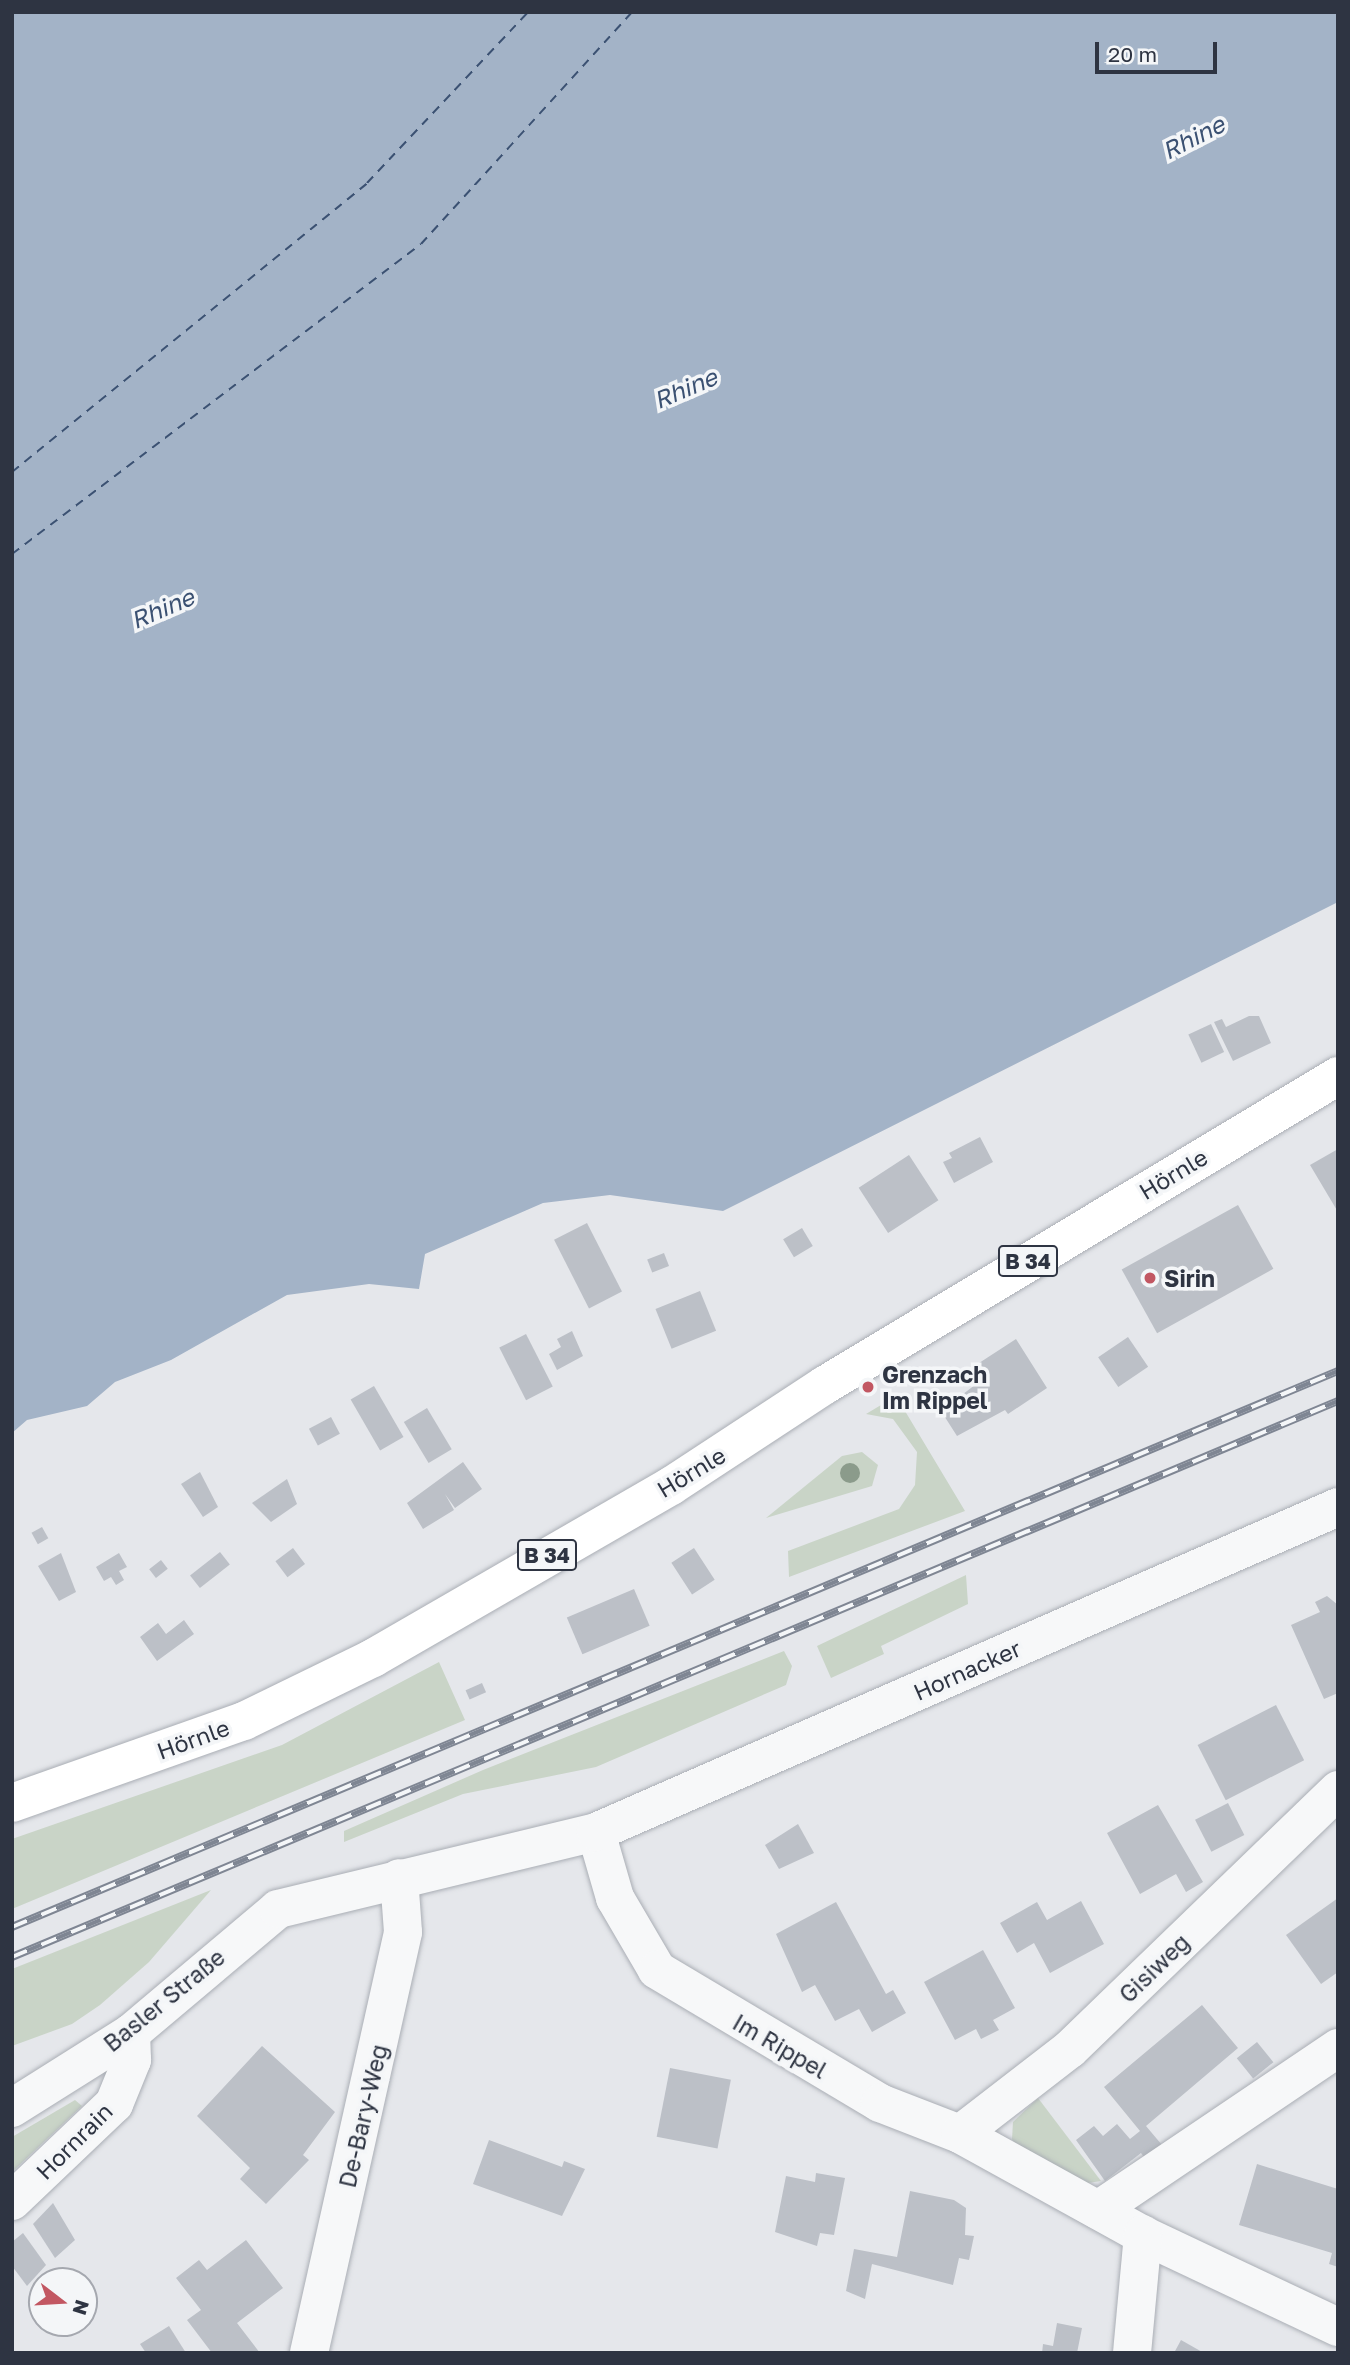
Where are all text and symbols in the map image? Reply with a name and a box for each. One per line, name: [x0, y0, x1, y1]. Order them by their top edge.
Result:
scale bar: [1098, 28, 1220, 72]
text: 20 m: [1108, 41, 1157, 67]
water label: Rhine: [1157, 109, 1229, 165]
water label: Rhine: [649, 362, 721, 414]
water label: Rhine: [126, 582, 198, 634]
street label: Hörnle: [1134, 1143, 1212, 1205]
road number: B 34: [996, 1244, 1060, 1278]
place label: Sirin: [1164, 1264, 1215, 1292]
marker: Sirin: [1142, 1270, 1158, 1286]
place label: Grenzach Im Rippel: [882, 1360, 988, 1414]
marker: Grenzach Im Rippel: [860, 1379, 876, 1395]
street label: Hörnle: [652, 1441, 730, 1503]
road number: B 34: [516, 1538, 578, 1572]
street label: Hornacker: [909, 1634, 1025, 1706]
street label: Hörnle: [153, 1713, 233, 1765]
street label: Gisiweg: [1113, 1928, 1195, 2008]
street label: Basler Straße: [98, 1943, 230, 2057]
street label: Im Rippel: [728, 2008, 832, 2084]
street label: De-Bary-Weg: [333, 2042, 393, 2190]
street label: Hornrain: [30, 2097, 118, 2185]
north arrow: [28, 2267, 98, 2337]
text: N: [69, 2297, 95, 2318]

